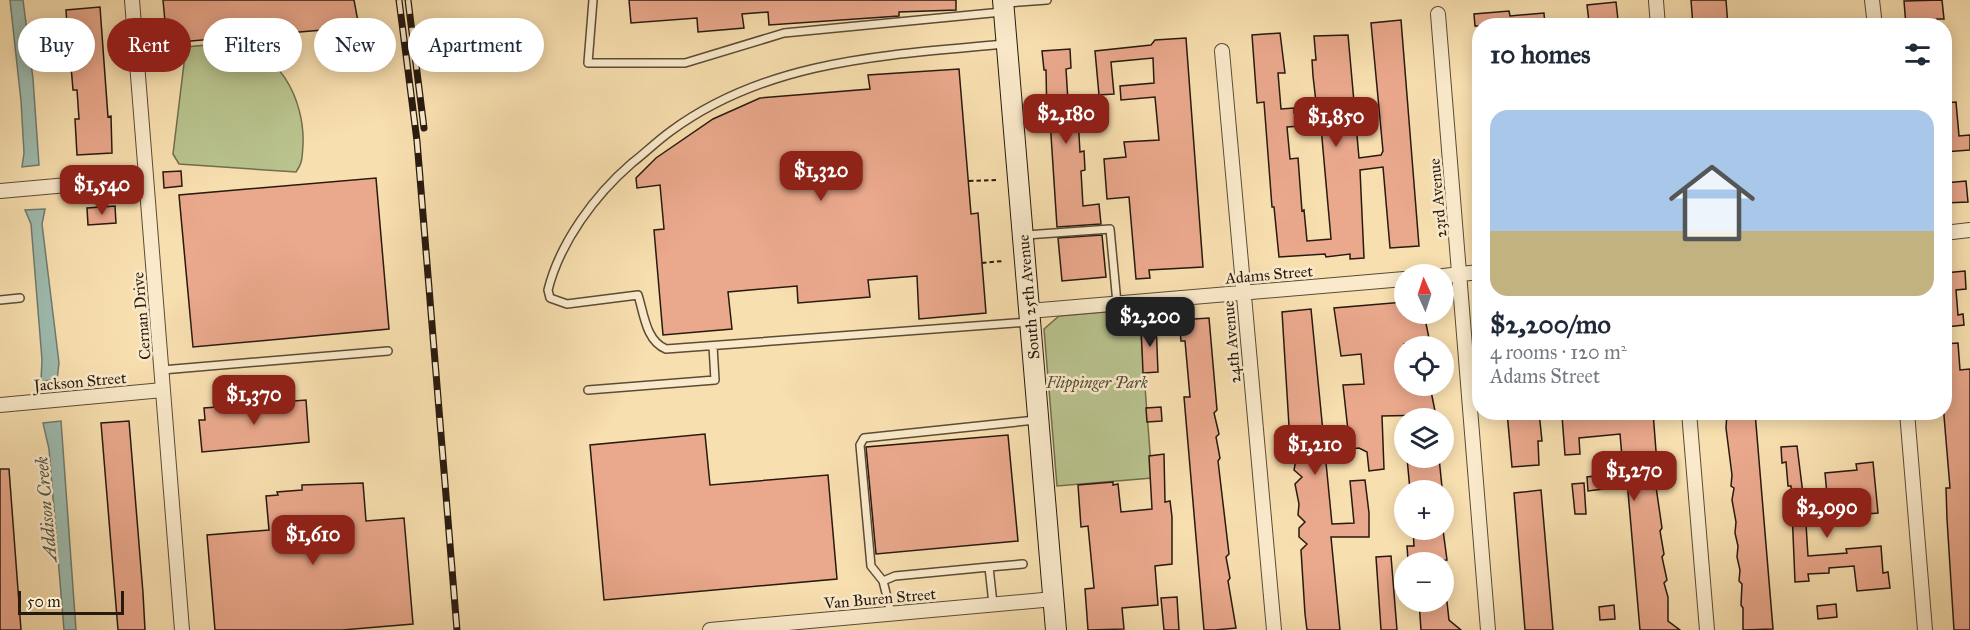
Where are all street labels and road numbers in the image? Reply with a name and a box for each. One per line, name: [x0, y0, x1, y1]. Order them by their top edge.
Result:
street label: 23rd Avenue: [1425, 157, 1450, 238]
street label: South 25th Avenue: [1014, 233, 1043, 360]
street label: Adams Street: [1223, 261, 1314, 288]
street label: Cernan Drive: [128, 271, 155, 361]
street label: 24th Avenue: [1218, 300, 1245, 384]
street label: Jackson Street: [31, 368, 128, 396]
street label: Van Buren Street: [822, 584, 937, 613]

